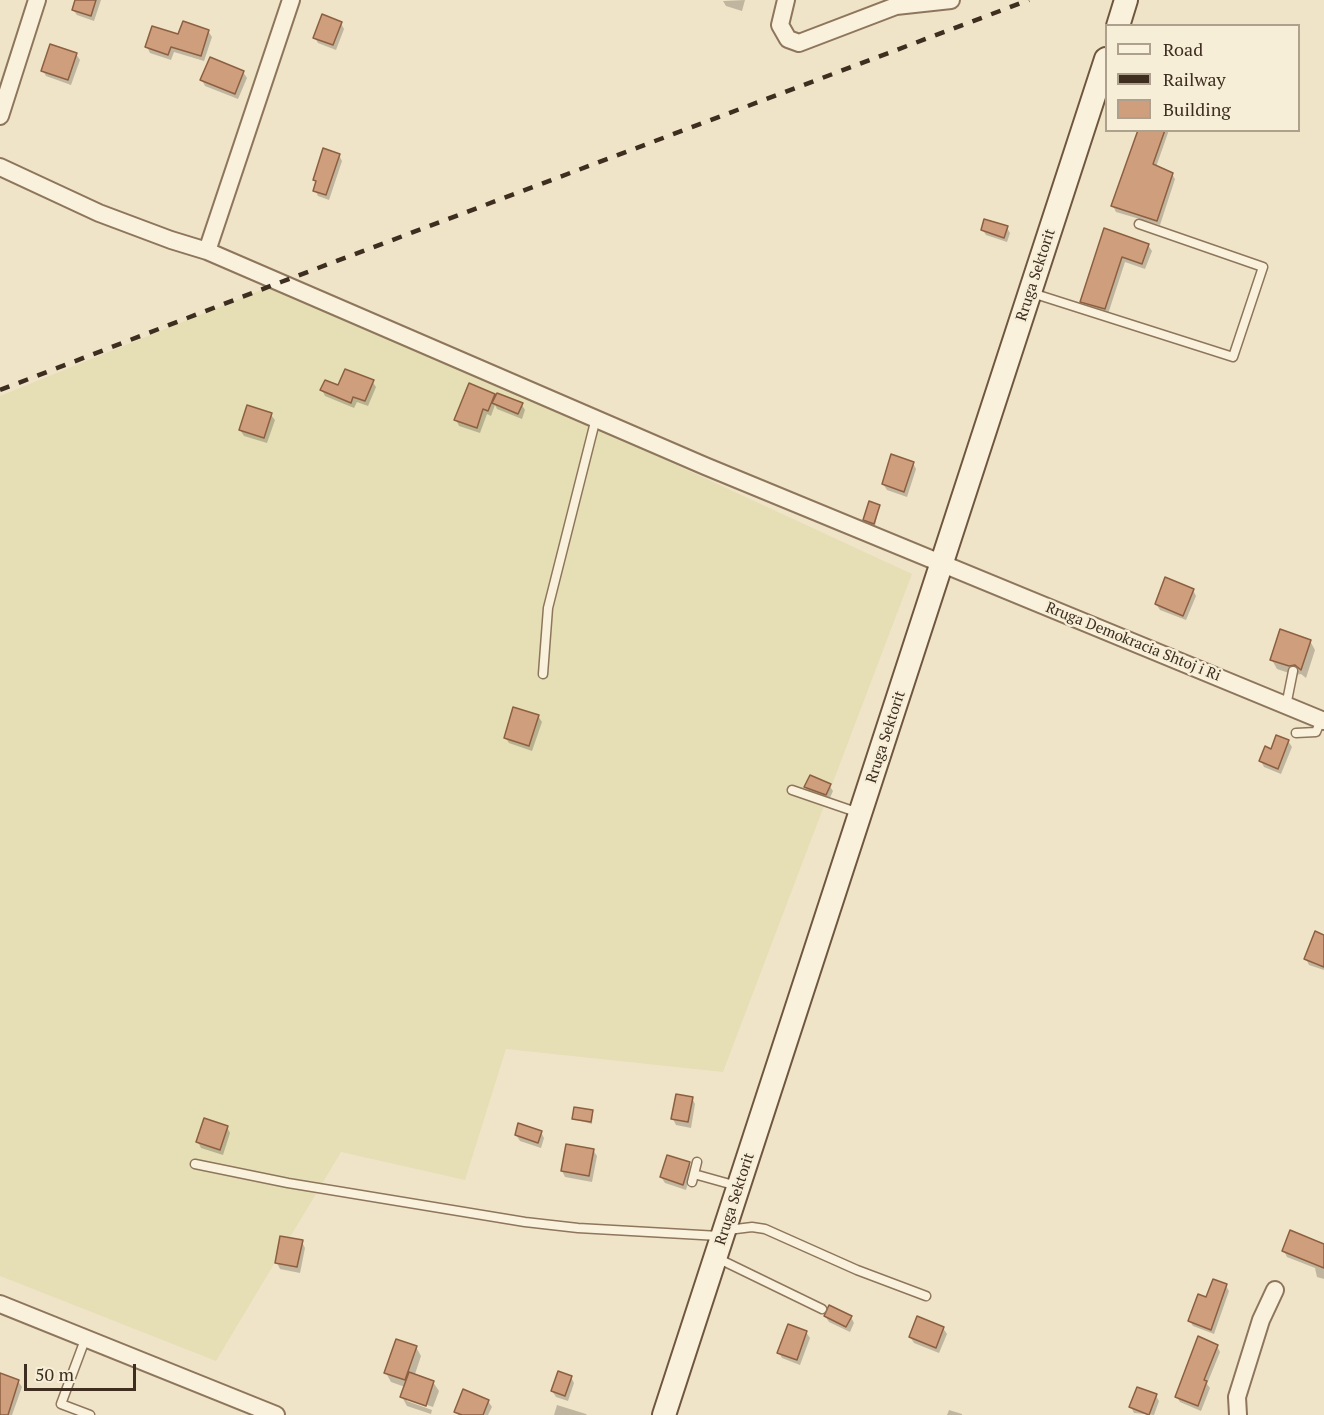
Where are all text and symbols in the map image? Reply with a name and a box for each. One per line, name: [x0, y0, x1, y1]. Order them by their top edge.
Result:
legend: [1105, 24, 1300, 132]
text: Road: [1163, 37, 1203, 61]
text: Railway: [1163, 67, 1226, 91]
text: Building: [1163, 97, 1231, 121]
street label: Rruga Sektorit: [1013, 227, 1059, 323]
street label: Rruga Demokracia Shtoj i Ri: [1043, 599, 1223, 685]
street label: Rruga Sektorit: [863, 689, 909, 785]
street label: Rruga Sektorit: [712, 1151, 758, 1247]
scale bar: [27, 1352, 140, 1390]
text: 50 m: [35, 1362, 74, 1386]

